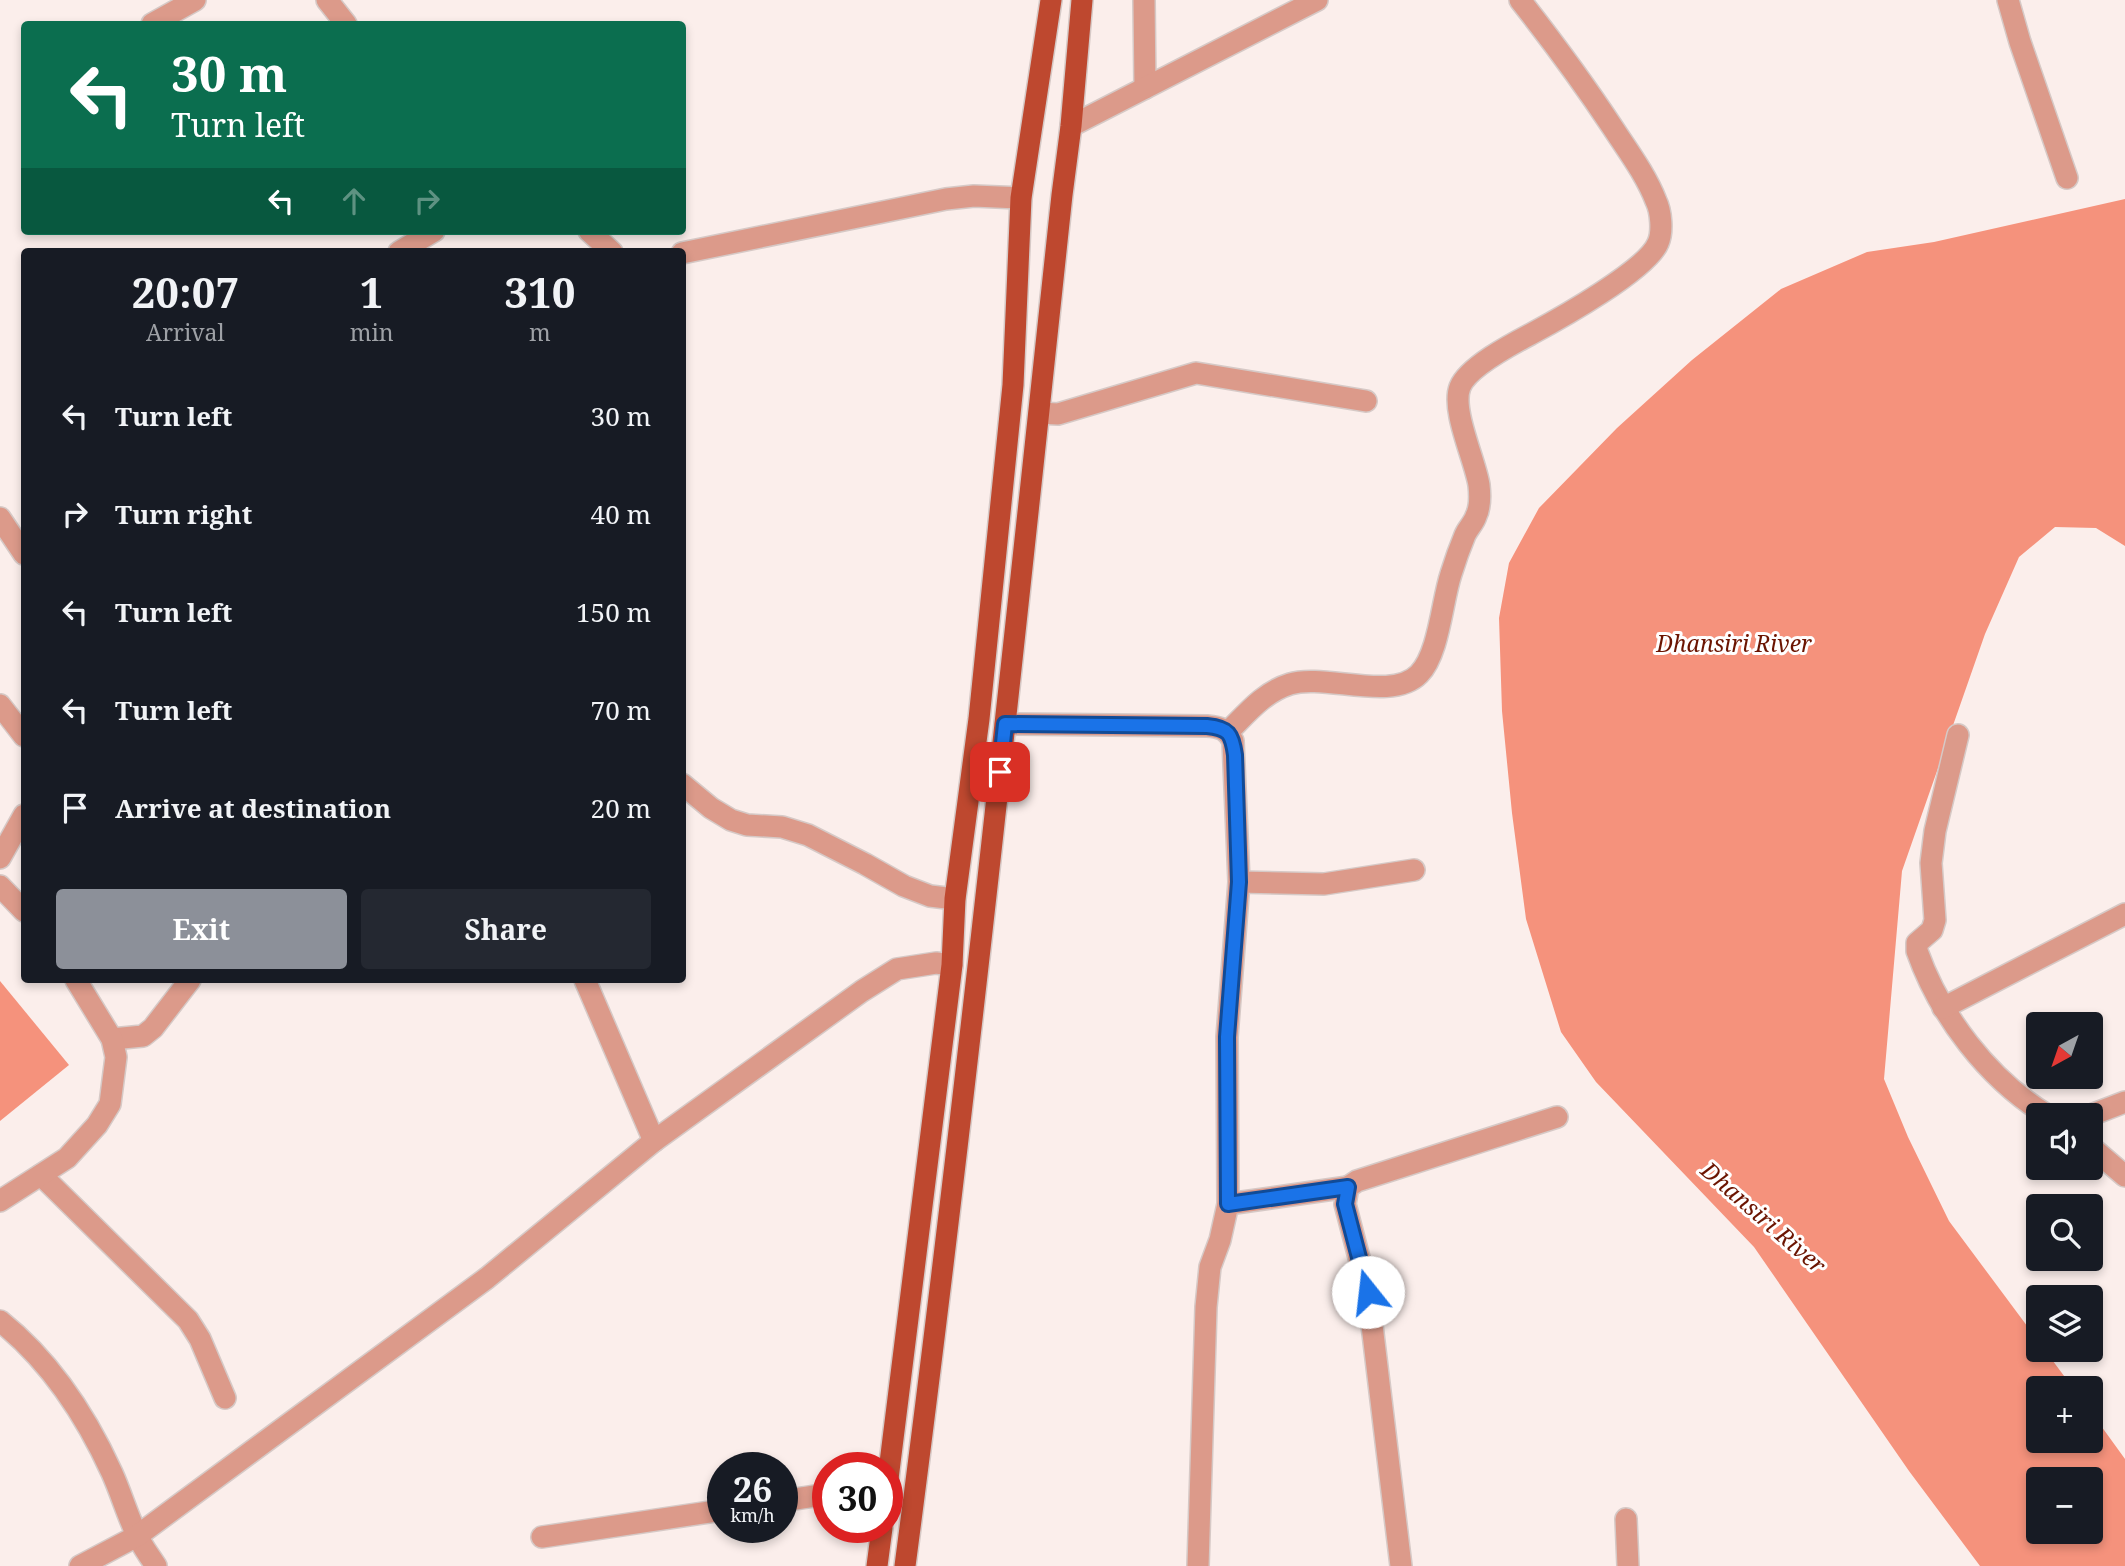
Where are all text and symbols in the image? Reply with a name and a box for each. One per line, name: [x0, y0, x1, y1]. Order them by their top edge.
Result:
text: 30 m: [171, 40, 287, 106]
icon: left: [56, 49, 147, 140]
text: Turn left: [171, 103, 305, 146]
icon: left: [262, 182, 300, 220]
icon: ahead: [335, 182, 373, 220]
icon: right: [408, 182, 446, 220]
text: 20:07: [132, 263, 239, 320]
text: 1: [360, 263, 384, 320]
text: 310: [504, 263, 575, 320]
text: Arrival: [146, 316, 225, 348]
text: min: [350, 316, 394, 348]
text: m: [529, 316, 551, 348]
icon: left: [56, 397, 94, 435]
text: Turn left: [115, 398, 232, 434]
text: 30 m: [591, 398, 651, 434]
icon: right: [56, 495, 94, 533]
text: Turn right: [115, 496, 252, 532]
text: 40 m: [591, 496, 651, 532]
icon: left: [56, 593, 94, 631]
text: Turn left: [115, 594, 232, 630]
text: 150 m: [576, 594, 651, 630]
water label: Dhansiri River: [1655, 627, 1812, 659]
icon: left: [56, 691, 94, 729]
text: Turn left: [115, 692, 232, 728]
text: 70 m: [591, 692, 651, 728]
pin: [970, 742, 1030, 802]
icon: arrive: [981, 753, 1019, 791]
icon: arrive: [56, 789, 94, 827]
text: Arrive at destination: [115, 790, 391, 826]
text: 20 m: [591, 790, 651, 826]
button: Exit: [56, 889, 347, 969]
button: Share: [361, 889, 651, 969]
north arrow: [2026, 1012, 2104, 1088]
map controls: [2026, 1012, 2103, 1544]
button: sound: [2026, 1103, 2103, 1180]
water label: Dhansiri River: [1694, 1153, 1833, 1280]
button: search: [2026, 1194, 2103, 1271]
position arrow: [1331, 1255, 1405, 1329]
button: layers: [2026, 1285, 2103, 1362]
button: +: [2026, 1376, 2103, 1453]
speed limit sign: 30: [812, 1452, 903, 1543]
text: 26: [733, 1465, 772, 1512]
button: −: [2026, 1467, 2103, 1544]
text: km/h: [730, 1503, 775, 1527]

